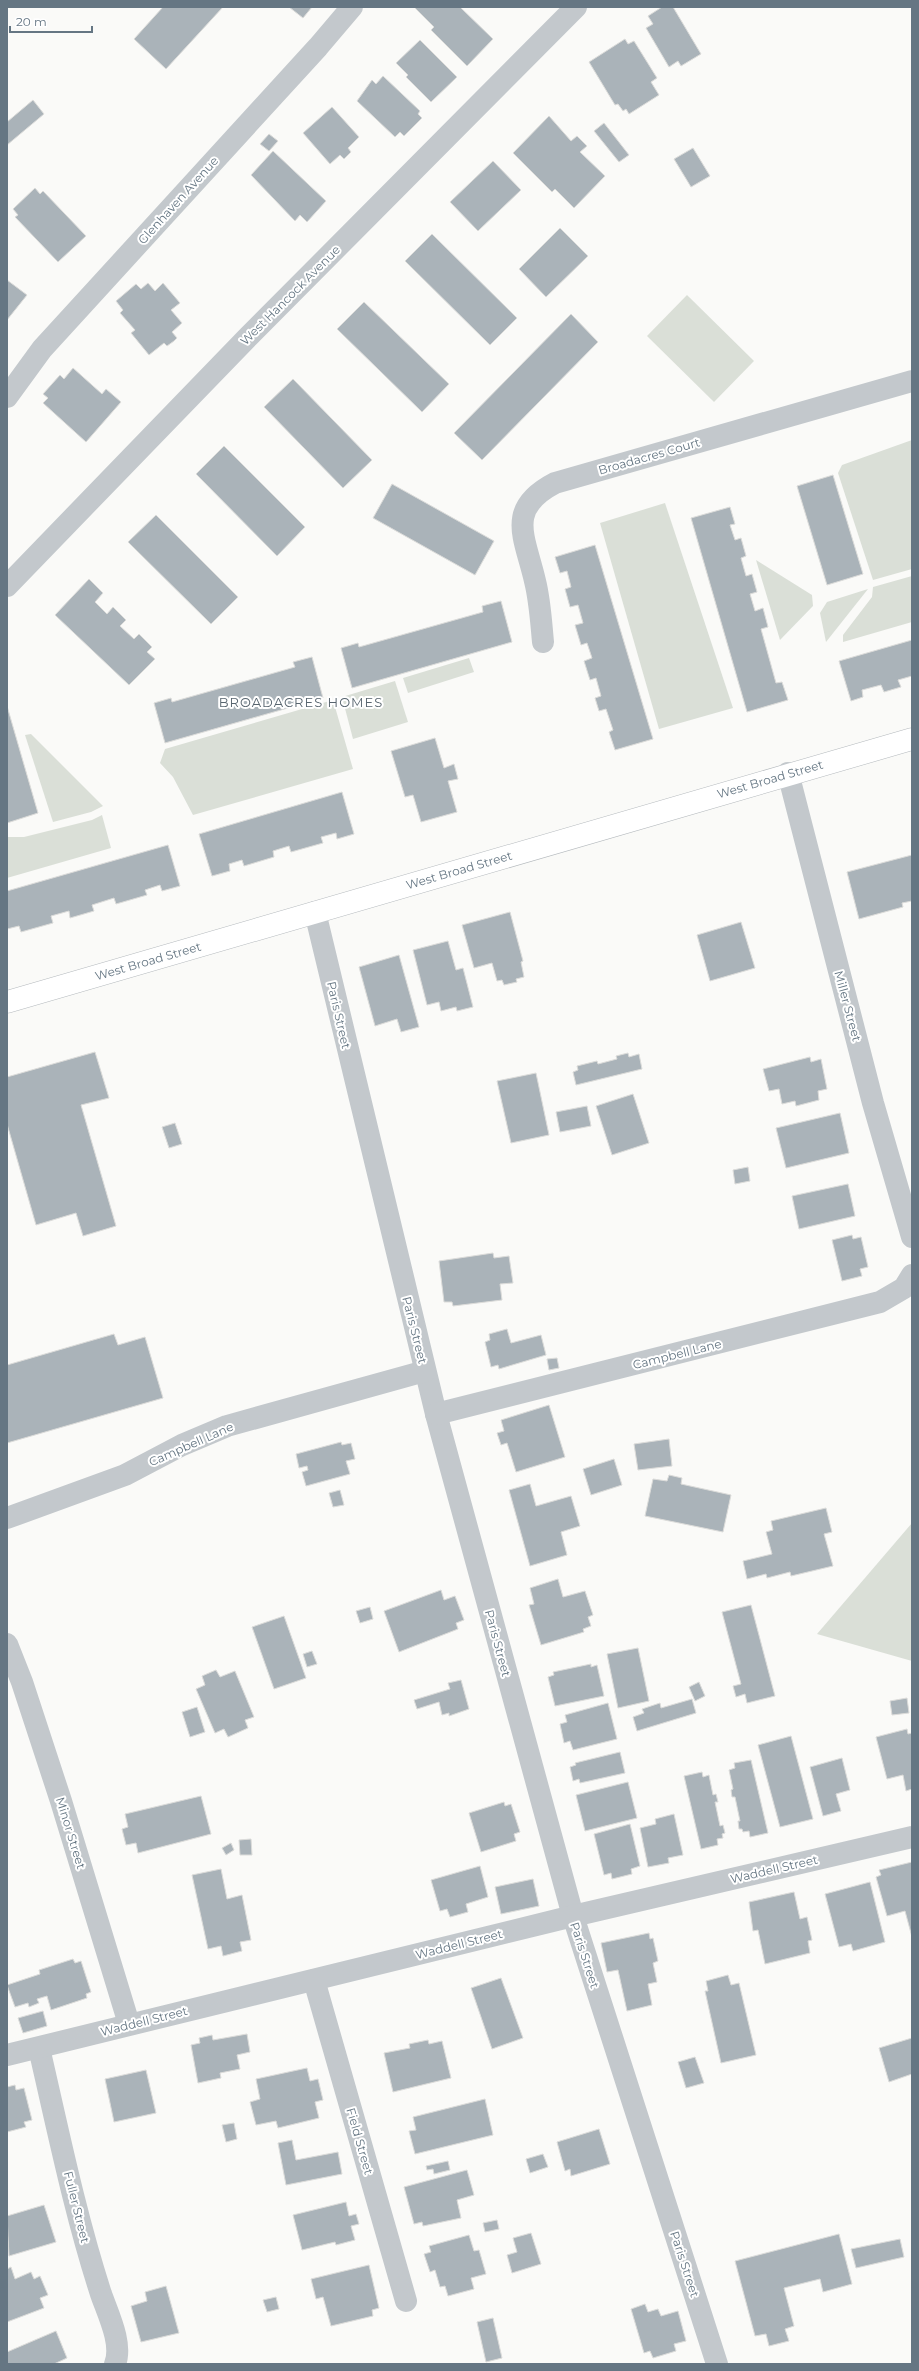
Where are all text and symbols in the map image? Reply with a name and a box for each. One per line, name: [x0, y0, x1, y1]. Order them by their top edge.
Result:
scale bar: [10, 8, 92, 34]
text: 20 m: [16, 14, 47, 29]
street label: Glenhaven Avenue: [135, 153, 221, 247]
street label: West Hancock Avenue: [237, 242, 343, 348]
street label: Broadacres Court: [597, 434, 702, 478]
district label: BROADACRES HOMES: [219, 694, 383, 710]
street label: West Broad Street: [715, 757, 825, 801]
street label: West Broad Street: [404, 848, 514, 892]
street label: West Broad Street: [93, 939, 203, 983]
street label: Miller Street: [831, 969, 865, 1043]
street label: Paris Street: [324, 980, 354, 1050]
street label: Paris Street: [399, 1295, 431, 1365]
street label: Campbell Lane: [631, 1336, 723, 1372]
street label: Campbell Lane: [146, 1419, 236, 1469]
street label: Paris Street: [482, 1608, 514, 1678]
street label: Minor Street: [53, 1795, 89, 1871]
street label: Waddell Street: [729, 1852, 819, 1886]
street label: Paris Street: [567, 1920, 603, 1990]
street label: Waddell Street: [414, 1926, 504, 1962]
street label: Waddell Street: [99, 2003, 189, 2039]
street label: Field Street: [343, 2106, 377, 2176]
street label: Fuller Street: [61, 2170, 93, 2245]
street label: Paris Street: [667, 2229, 703, 2299]

